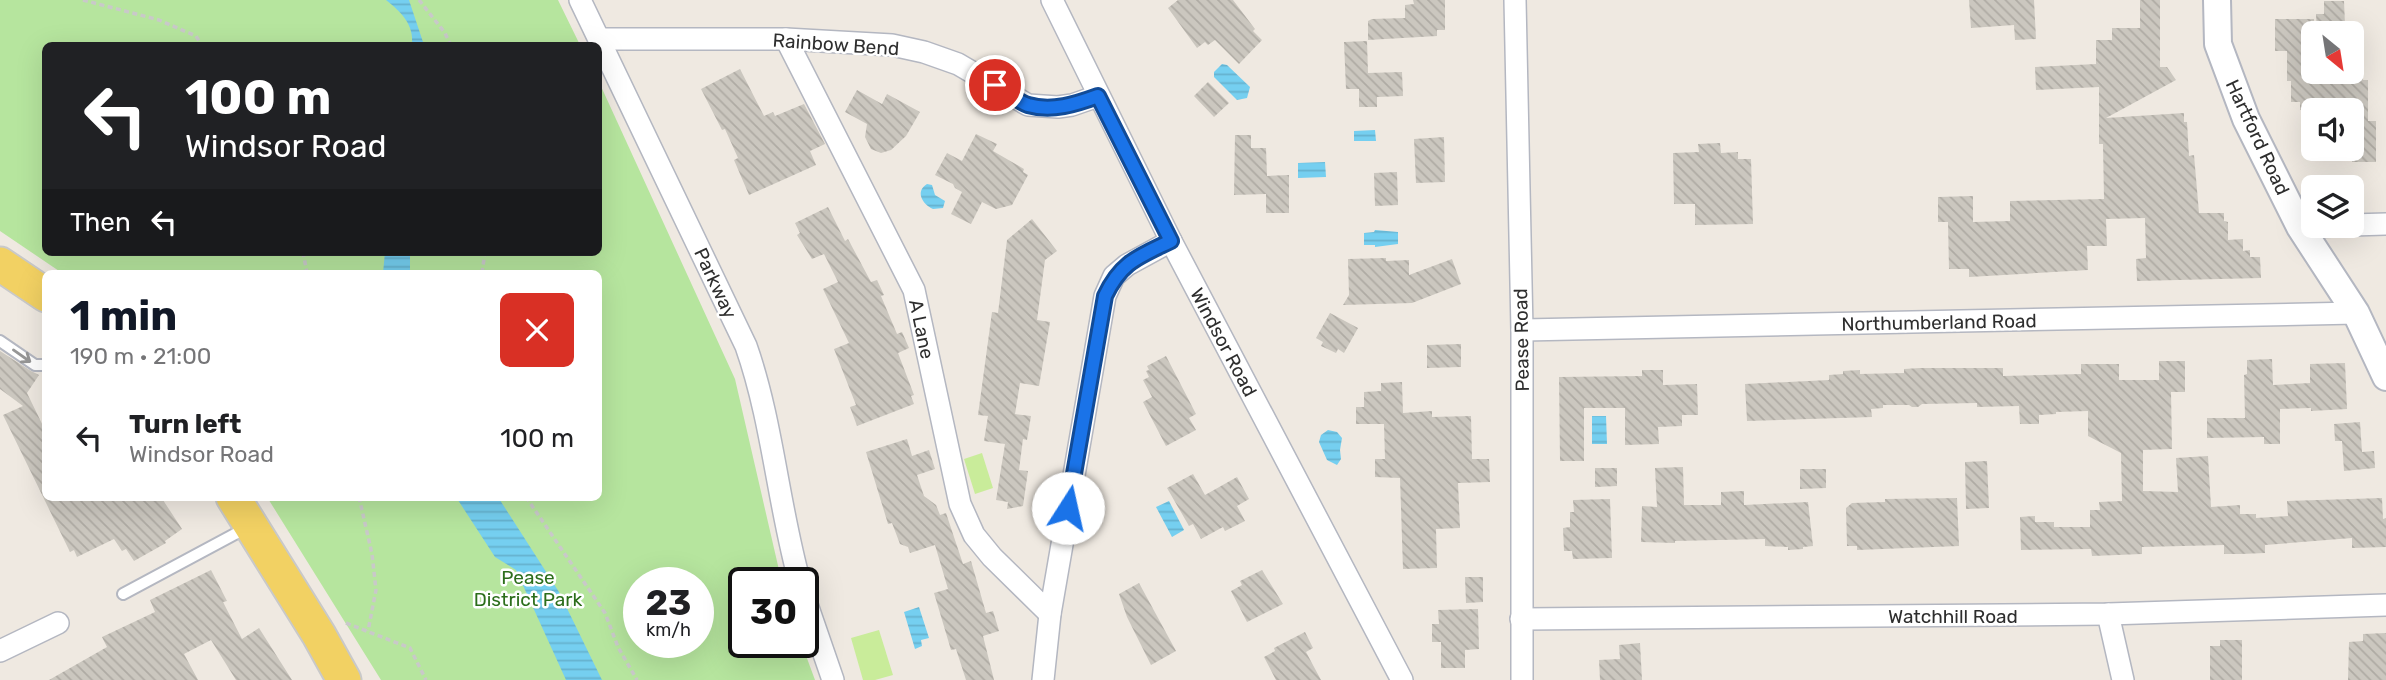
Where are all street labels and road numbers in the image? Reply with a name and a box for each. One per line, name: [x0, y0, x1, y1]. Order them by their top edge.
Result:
street label: Rainbow Bend: [772, 29, 900, 60]
street label: Hartford Road: [2221, 76, 2294, 199]
street label: Parkway: [689, 244, 742, 322]
street label: Windsor Road: [1185, 284, 1262, 400]
street label: Pease Road: [1509, 288, 1534, 392]
street label: A Lane: [904, 297, 939, 361]
street label: Northumberland Road: [1841, 309, 2037, 336]
street label: Watchhill Road: [1888, 605, 2018, 628]

